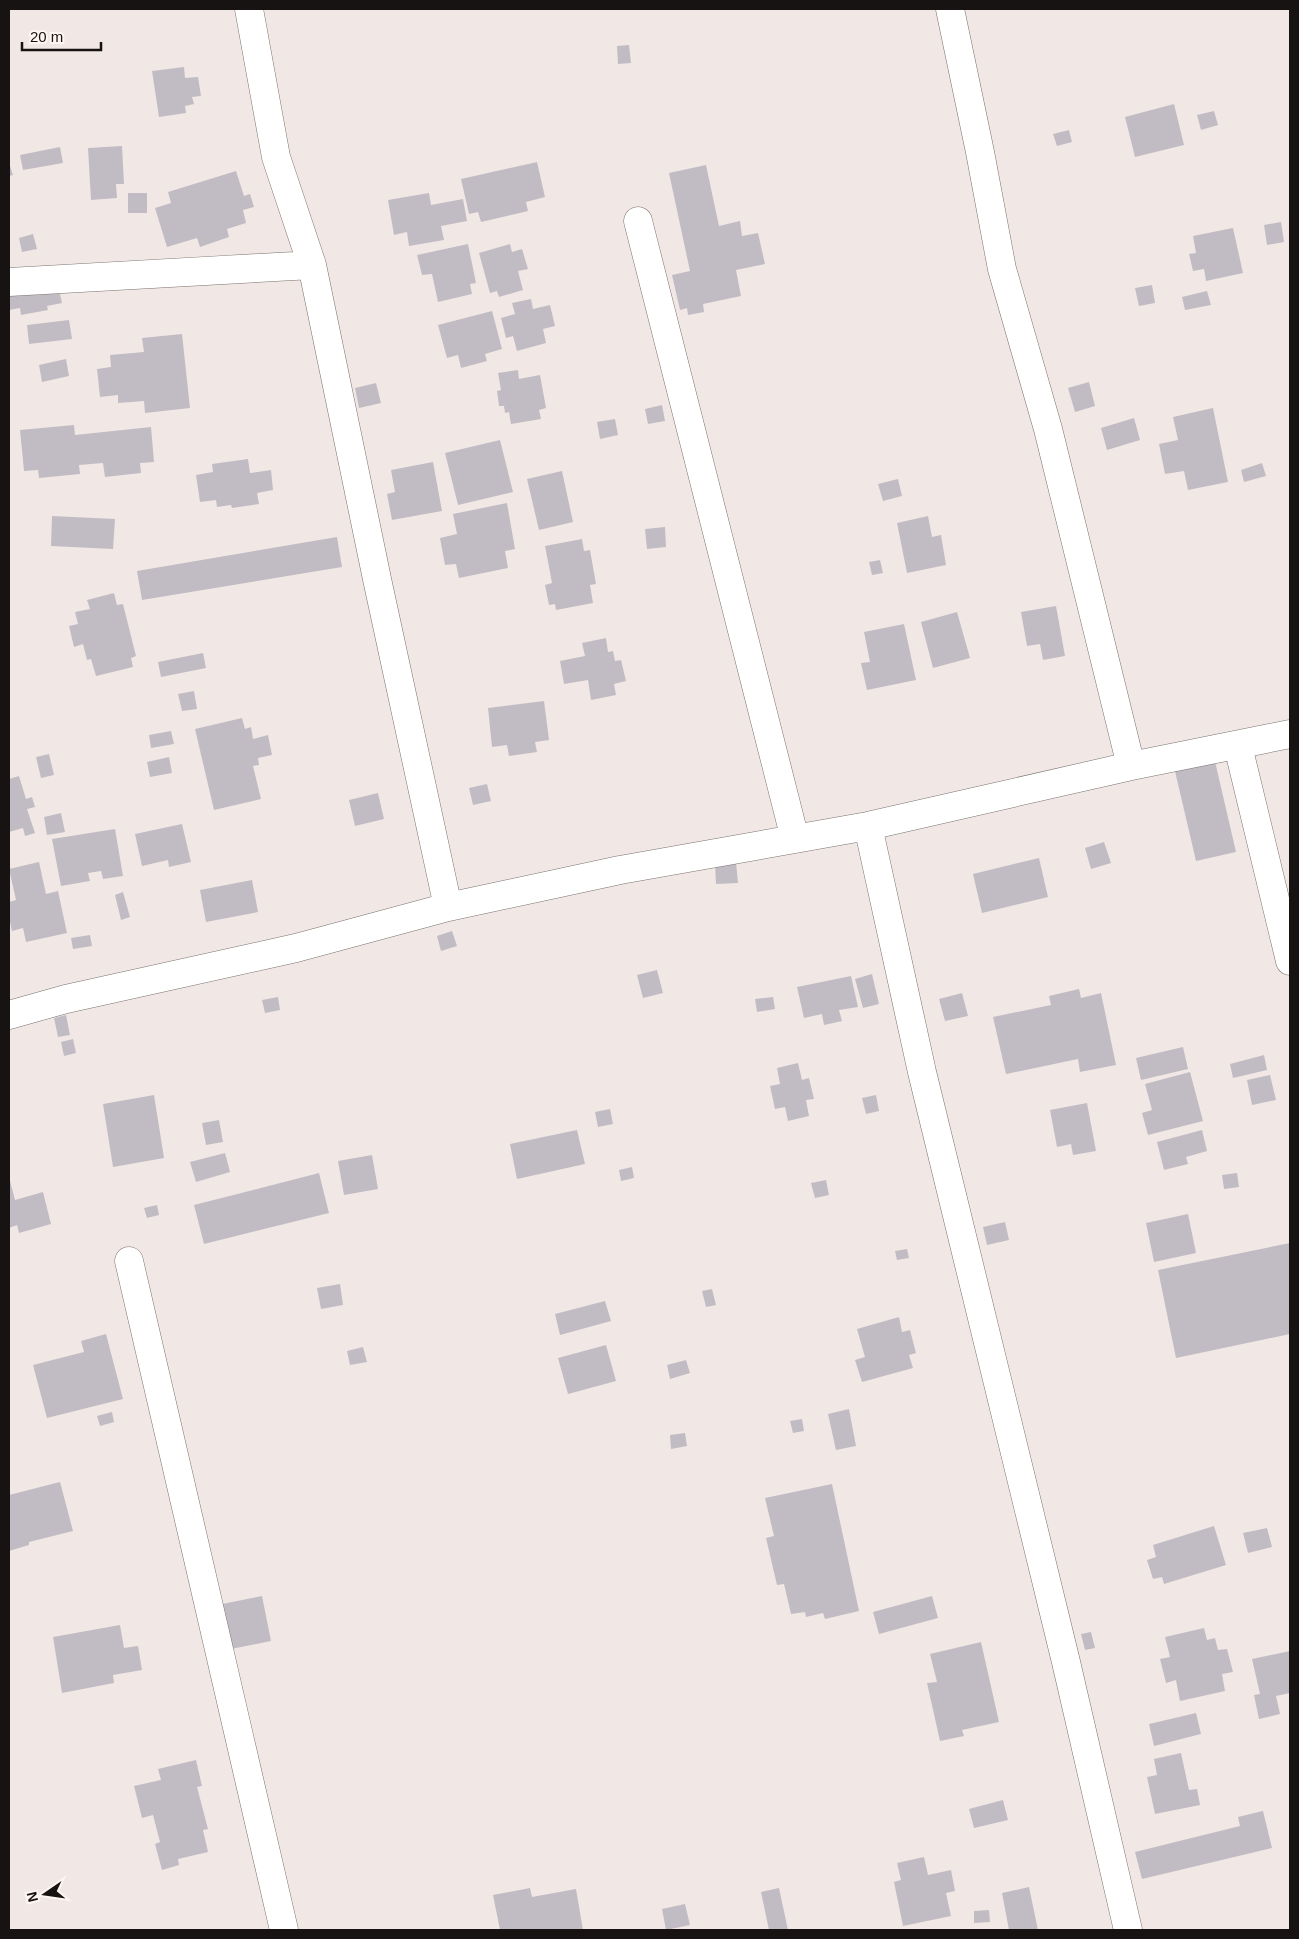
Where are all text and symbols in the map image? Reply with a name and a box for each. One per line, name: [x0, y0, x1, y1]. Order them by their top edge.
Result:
scale bar: [22, 20, 101, 52]
text: 20 m: [30, 28, 63, 45]
north arrow: [20, 1869, 70, 1919]
text: N: [23, 1890, 41, 1904]

